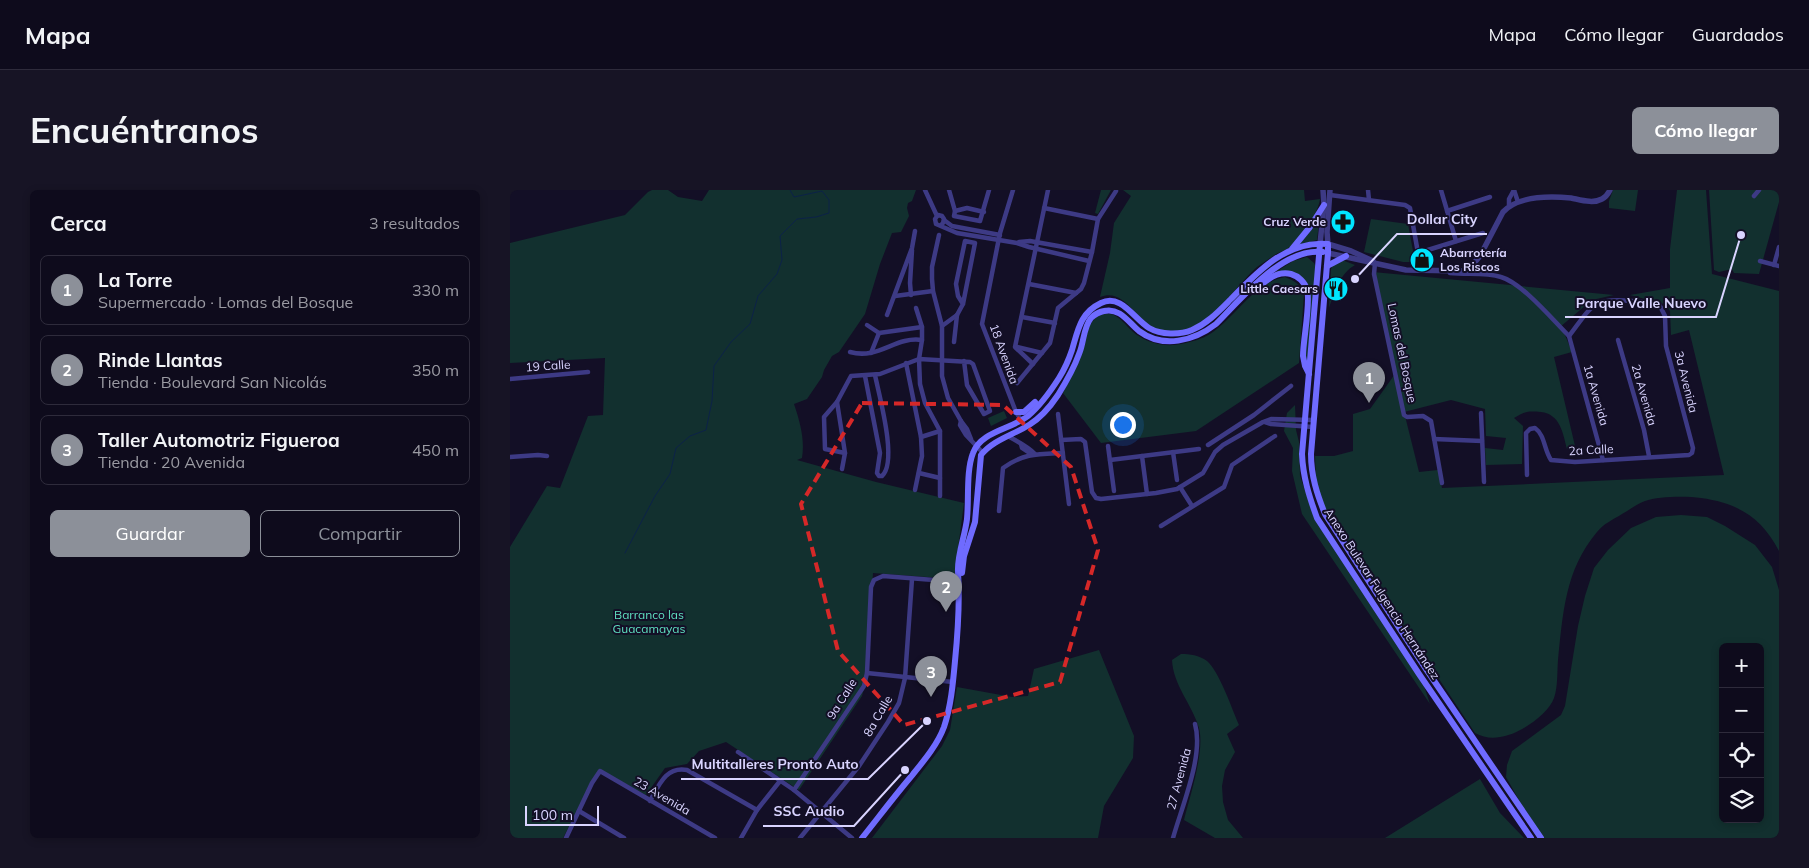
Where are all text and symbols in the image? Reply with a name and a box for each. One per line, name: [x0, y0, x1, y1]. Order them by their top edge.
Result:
text: Mapa: [25, 20, 91, 50]
text: Mapa: [1488, 23, 1536, 46]
text: Cómo llegar: [1564, 23, 1664, 46]
text: Guardados: [1692, 23, 1784, 46]
button: Cómo llegar: [1632, 107, 1779, 154]
text: Encuéntranos: [30, 108, 259, 152]
callout: Dollar City: [1397, 205, 1487, 234]
pharmacy icon: Cruz Verde: [1330, 209, 1356, 235]
text: Cerca: [50, 210, 107, 236]
text: Dollar City: [1407, 210, 1478, 228]
text: 3 resultados: [369, 213, 460, 233]
place label: Cruz Verde: [1263, 214, 1326, 229]
place label: Abarrotería Los Riscos: [1440, 245, 1507, 274]
shop icon: Abarrotería Los Riscos: [1409, 247, 1435, 273]
text: La Torre: [98, 268, 172, 292]
restaurant icon: Little Caesars: [1323, 276, 1349, 302]
text: 1: [62, 280, 72, 300]
text: 330 m: [412, 280, 459, 300]
place label: Little Caesars: [1240, 281, 1318, 296]
callout: Parque Valle Nuevo: [1565, 288, 1716, 317]
text: Supermercado · Lomas del Bosque: [98, 292, 353, 312]
text: Parque Valle Nuevo: [1576, 294, 1706, 312]
street label: Lomas del Bosque: [1385, 302, 1420, 404]
street label: 18 Avenida: [987, 322, 1022, 386]
text: Rinde Llantas: [98, 348, 223, 372]
street label: 3a Avenida: [1672, 349, 1701, 414]
street label: 19 Calle: [525, 356, 571, 375]
text: 2: [62, 360, 72, 380]
text: 350 m: [412, 360, 459, 380]
pin: 1: [1353, 362, 1385, 403]
street label: 1a Avenida: [1581, 362, 1612, 427]
street label: 2a Avenida: [1629, 362, 1660, 427]
text: Tienda · Boulevard San Nicolás: [98, 372, 327, 392]
your location: [1110, 412, 1136, 438]
text: Taller Automotriz Figueroa: [98, 428, 340, 452]
text: 3: [62, 440, 72, 460]
text: 450 m: [412, 440, 459, 460]
street label: 2a Calle: [1568, 441, 1614, 458]
text: Tienda · 20 Avenida: [98, 452, 245, 472]
street label: Anexo Bulevar Fulgencio Hernández: [1321, 505, 1443, 682]
button: Guardar: [50, 510, 250, 557]
button: Compartir: [260, 510, 460, 557]
pin: 2: [930, 571, 962, 612]
park label: Barranco las Guacamayas: [612, 607, 686, 636]
map controls: [1719, 643, 1764, 823]
button: +: [1719, 643, 1764, 688]
pin: 3: [915, 656, 947, 697]
street label: 9a Calle: [823, 676, 860, 722]
button: −: [1719, 688, 1764, 733]
street label: 8a Calle: [860, 693, 895, 739]
button: locate: [1719, 733, 1764, 778]
street label: 27 Avenida: [1163, 746, 1194, 811]
callout: Multitalleres Pronto Auto: [681, 750, 868, 779]
text: Multitalleres Pronto Auto: [691, 755, 859, 773]
street label: 23 Avenida: [631, 773, 693, 818]
button: layers: [1719, 778, 1764, 823]
callout: SSC Audio: [763, 797, 854, 826]
text: SSC Audio: [774, 802, 844, 820]
scale bar: [525, 803, 599, 826]
text: 100 m: [532, 806, 573, 824]

